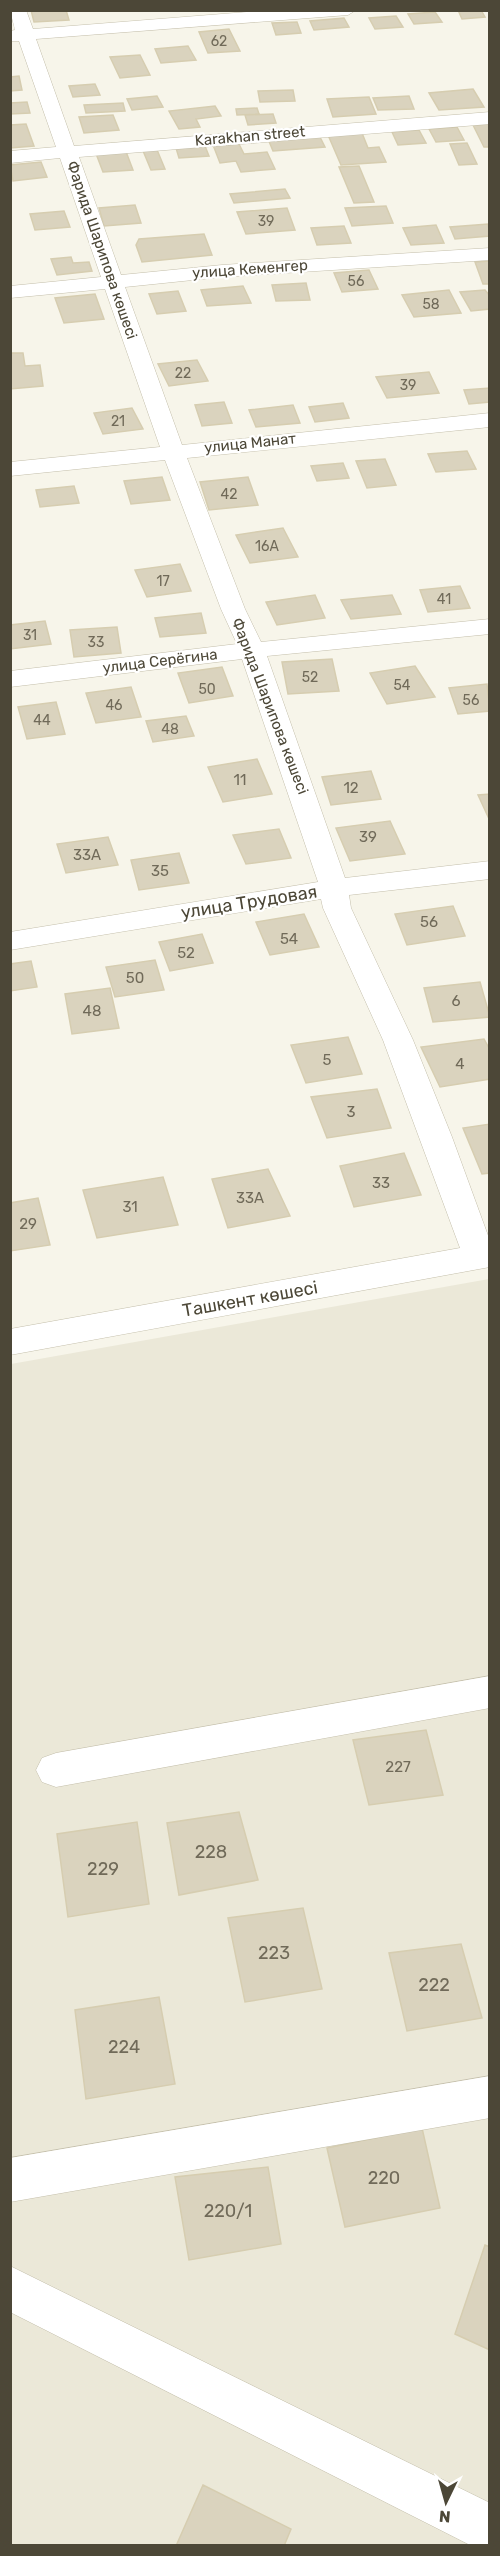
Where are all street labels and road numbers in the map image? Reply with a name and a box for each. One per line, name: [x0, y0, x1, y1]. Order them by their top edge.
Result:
street label: Karakhan street: [194, 122, 306, 150]
street label: Фарида Шарипова көшесі: [63, 158, 141, 342]
street label: улица Кеменгер: [192, 256, 308, 282]
street label: улица Манат: [203, 429, 297, 457]
street label: Фарида Шарипова көшесі: [228, 615, 312, 797]
street label: улица Серёгина: [102, 645, 218, 677]
street label: улица Трудовая: [179, 880, 319, 924]
street label: Ташкент көшесі: [181, 1276, 319, 1322]

